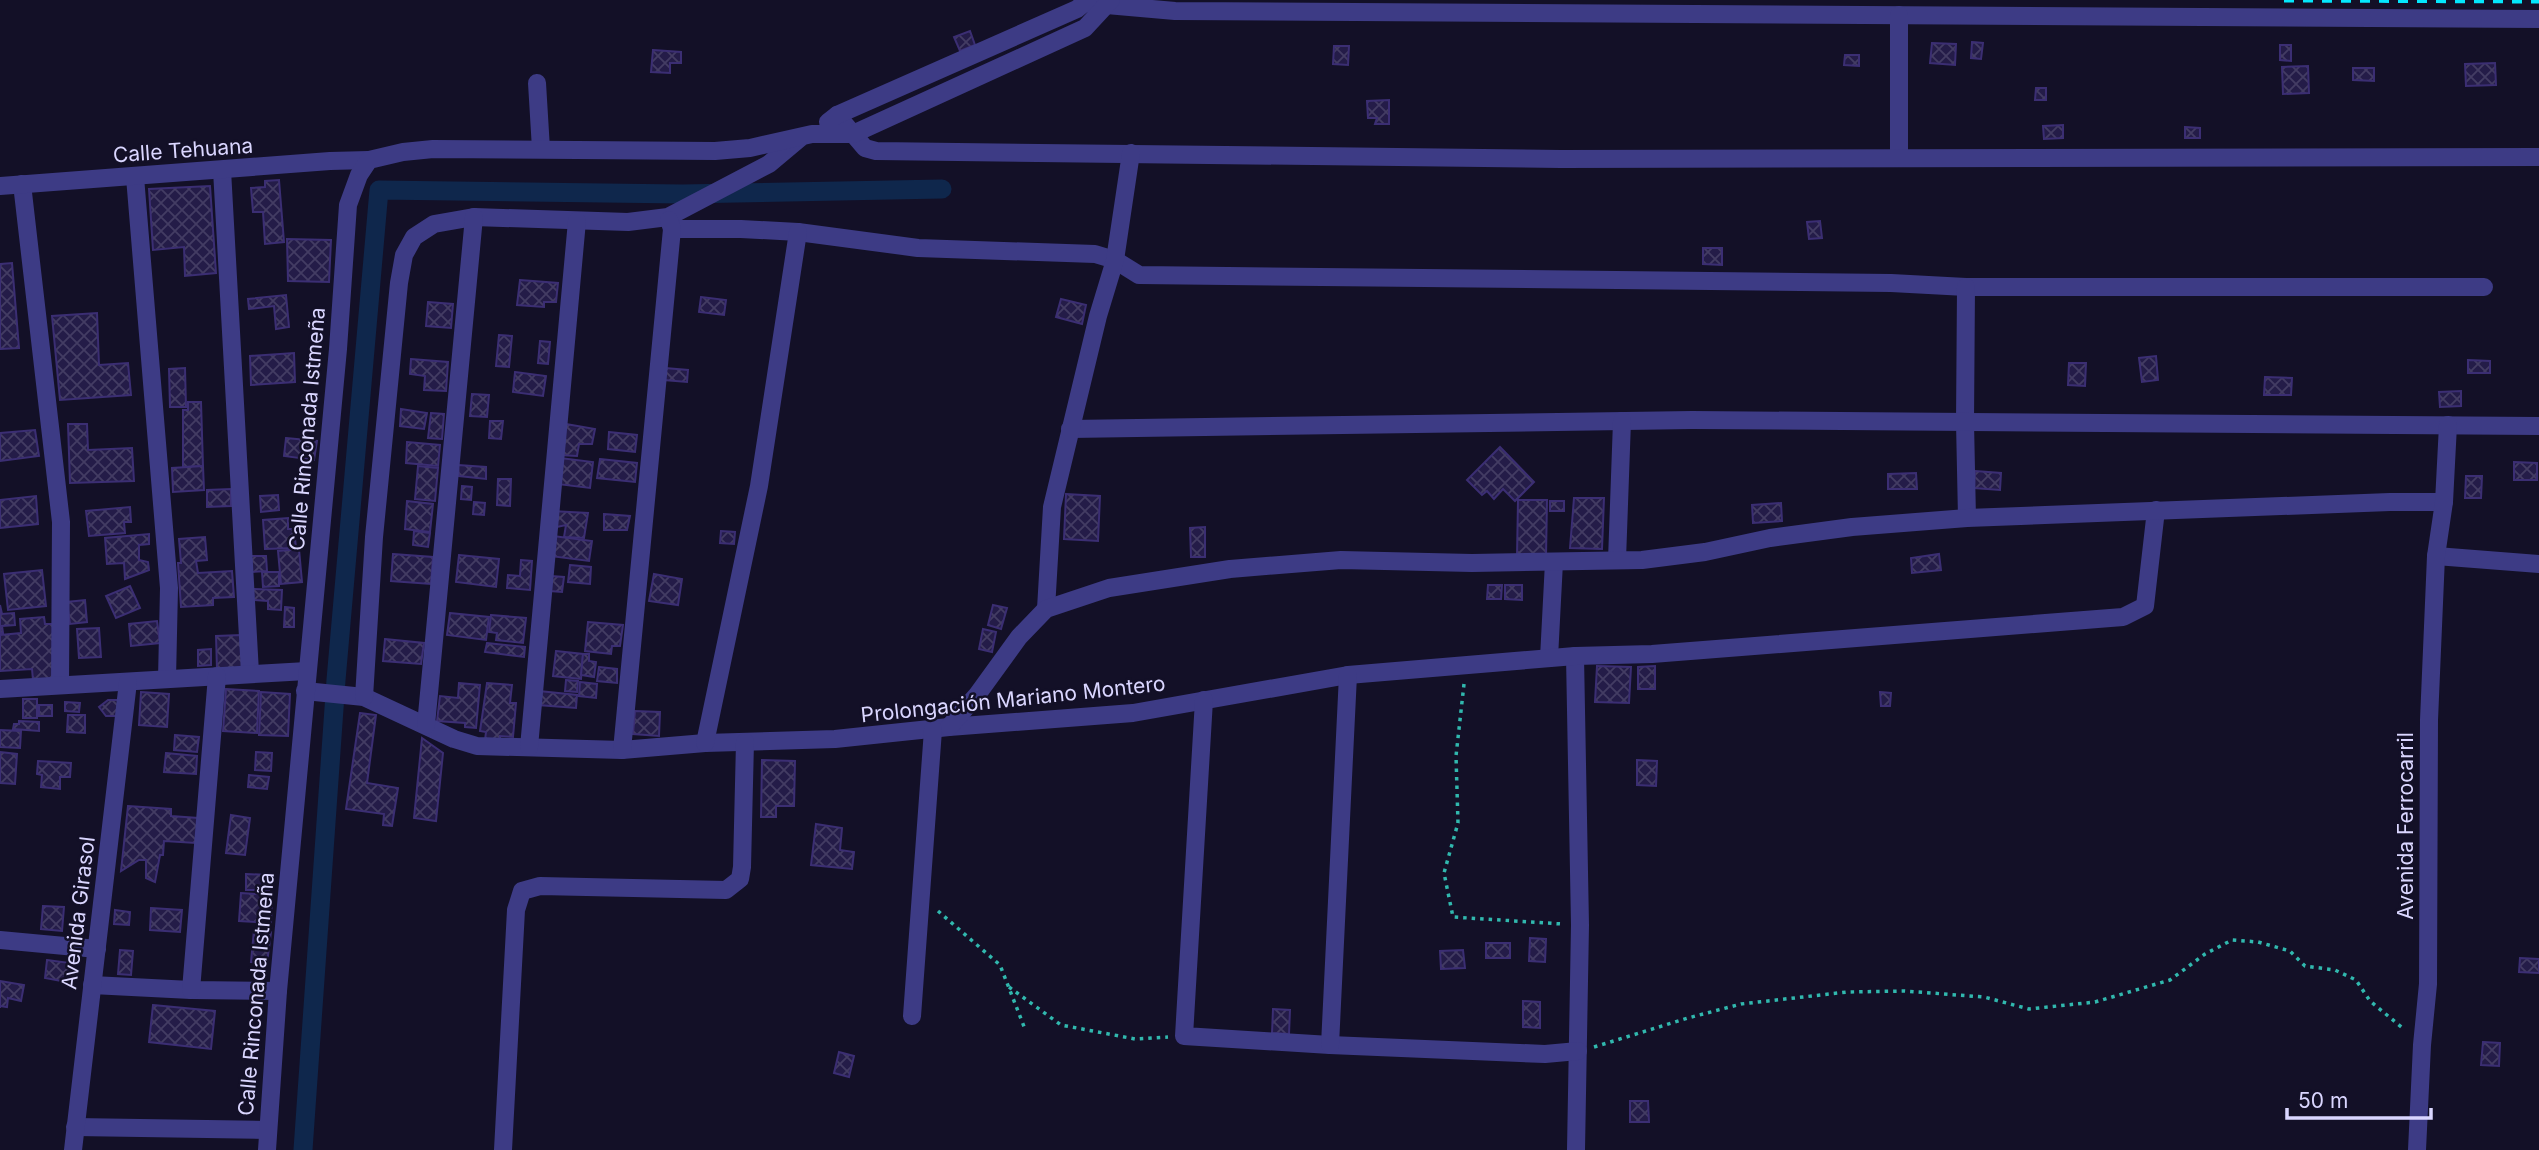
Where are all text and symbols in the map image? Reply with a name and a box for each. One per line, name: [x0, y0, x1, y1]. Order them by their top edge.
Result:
street label: Calle Tehuana: [112, 133, 254, 167]
street label: Calle Rinconada Istmeña: [284, 306, 330, 552]
street label: Prolongación Mariano Montero: [859, 671, 1167, 727]
street label: Avenida Ferrocarril: [2393, 732, 2418, 920]
street label: Avenida Girasol: [56, 835, 100, 991]
street label: Calle Rinconada Istmeña: [233, 871, 279, 1117]
scale bar: [2287, 1076, 2430, 1120]
text: 50 m: [2298, 1088, 2348, 1113]

